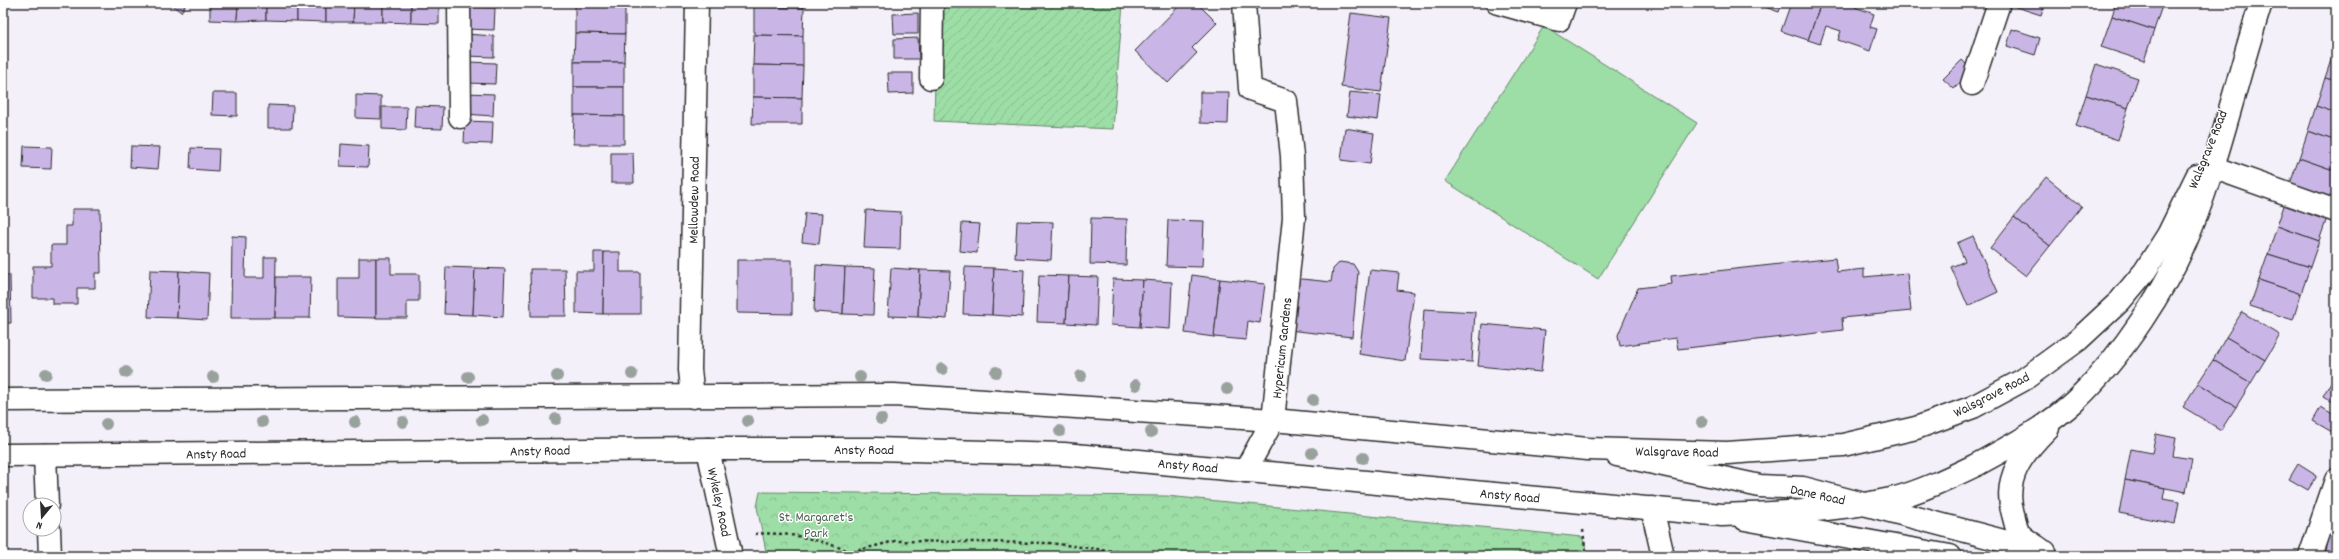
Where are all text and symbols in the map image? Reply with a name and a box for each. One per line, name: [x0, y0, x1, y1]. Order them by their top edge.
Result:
street label: Walsgrave Road: [2184, 107, 2234, 192]
street label: Mellowdew Road: [684, 156, 706, 244]
street label: Hypericum Gardens: [1268, 297, 1298, 400]
street label: Walsgrave Road: [1950, 368, 2033, 424]
street label: Ansty Road: [510, 441, 570, 463]
street label: Ansty Road: [834, 441, 894, 461]
street label: Walsgrave Road: [1635, 442, 1719, 464]
street label: Ansty Road: [186, 444, 246, 466]
street label: Ansty Road: [1157, 454, 1219, 480]
street label: Wykeley Road: [701, 466, 735, 539]
street label: Dane Road: [1788, 480, 1847, 512]
street label: Ansty Road: [1479, 484, 1541, 510]
north arrow: [22, 497, 62, 537]
park label: St. Margaret's Park: [779, 508, 853, 544]
text: N: [34, 516, 45, 533]

